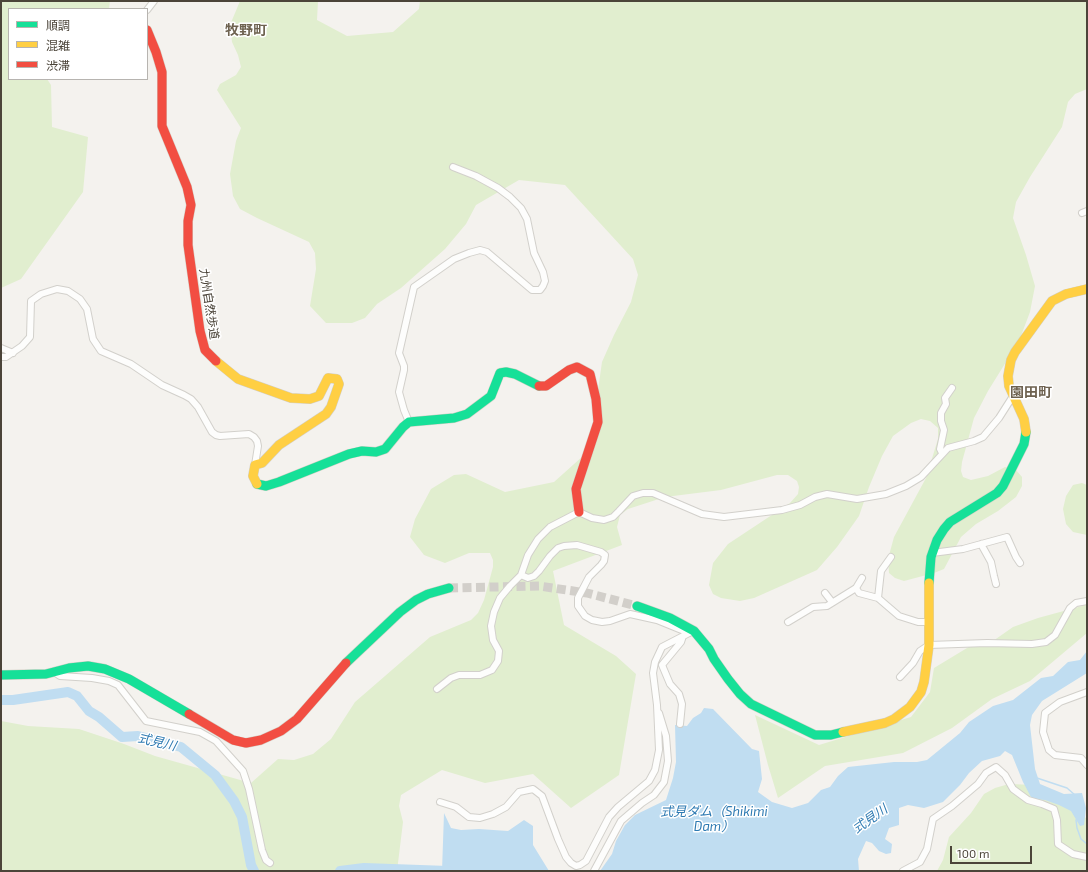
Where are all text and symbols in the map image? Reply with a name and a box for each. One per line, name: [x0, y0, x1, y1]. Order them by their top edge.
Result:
legend: [8, 8, 148, 80]
text: 順調: [46, 18, 70, 32]
district label: 牧野町: [225, 22, 267, 38]
text: 混雑: [46, 38, 70, 52]
text: 渋滞: [46, 58, 70, 72]
street label: 九州自然歩道: [196, 267, 222, 341]
district label: 園田町: [1010, 384, 1052, 400]
water label: 式見川: [136, 730, 178, 754]
water label: 式見川: [850, 801, 890, 837]
water label: 式見ダム（Shikimi Dam）: [660, 804, 768, 835]
scale bar: [952, 838, 1034, 864]
text: 100 m: [957, 846, 989, 860]

